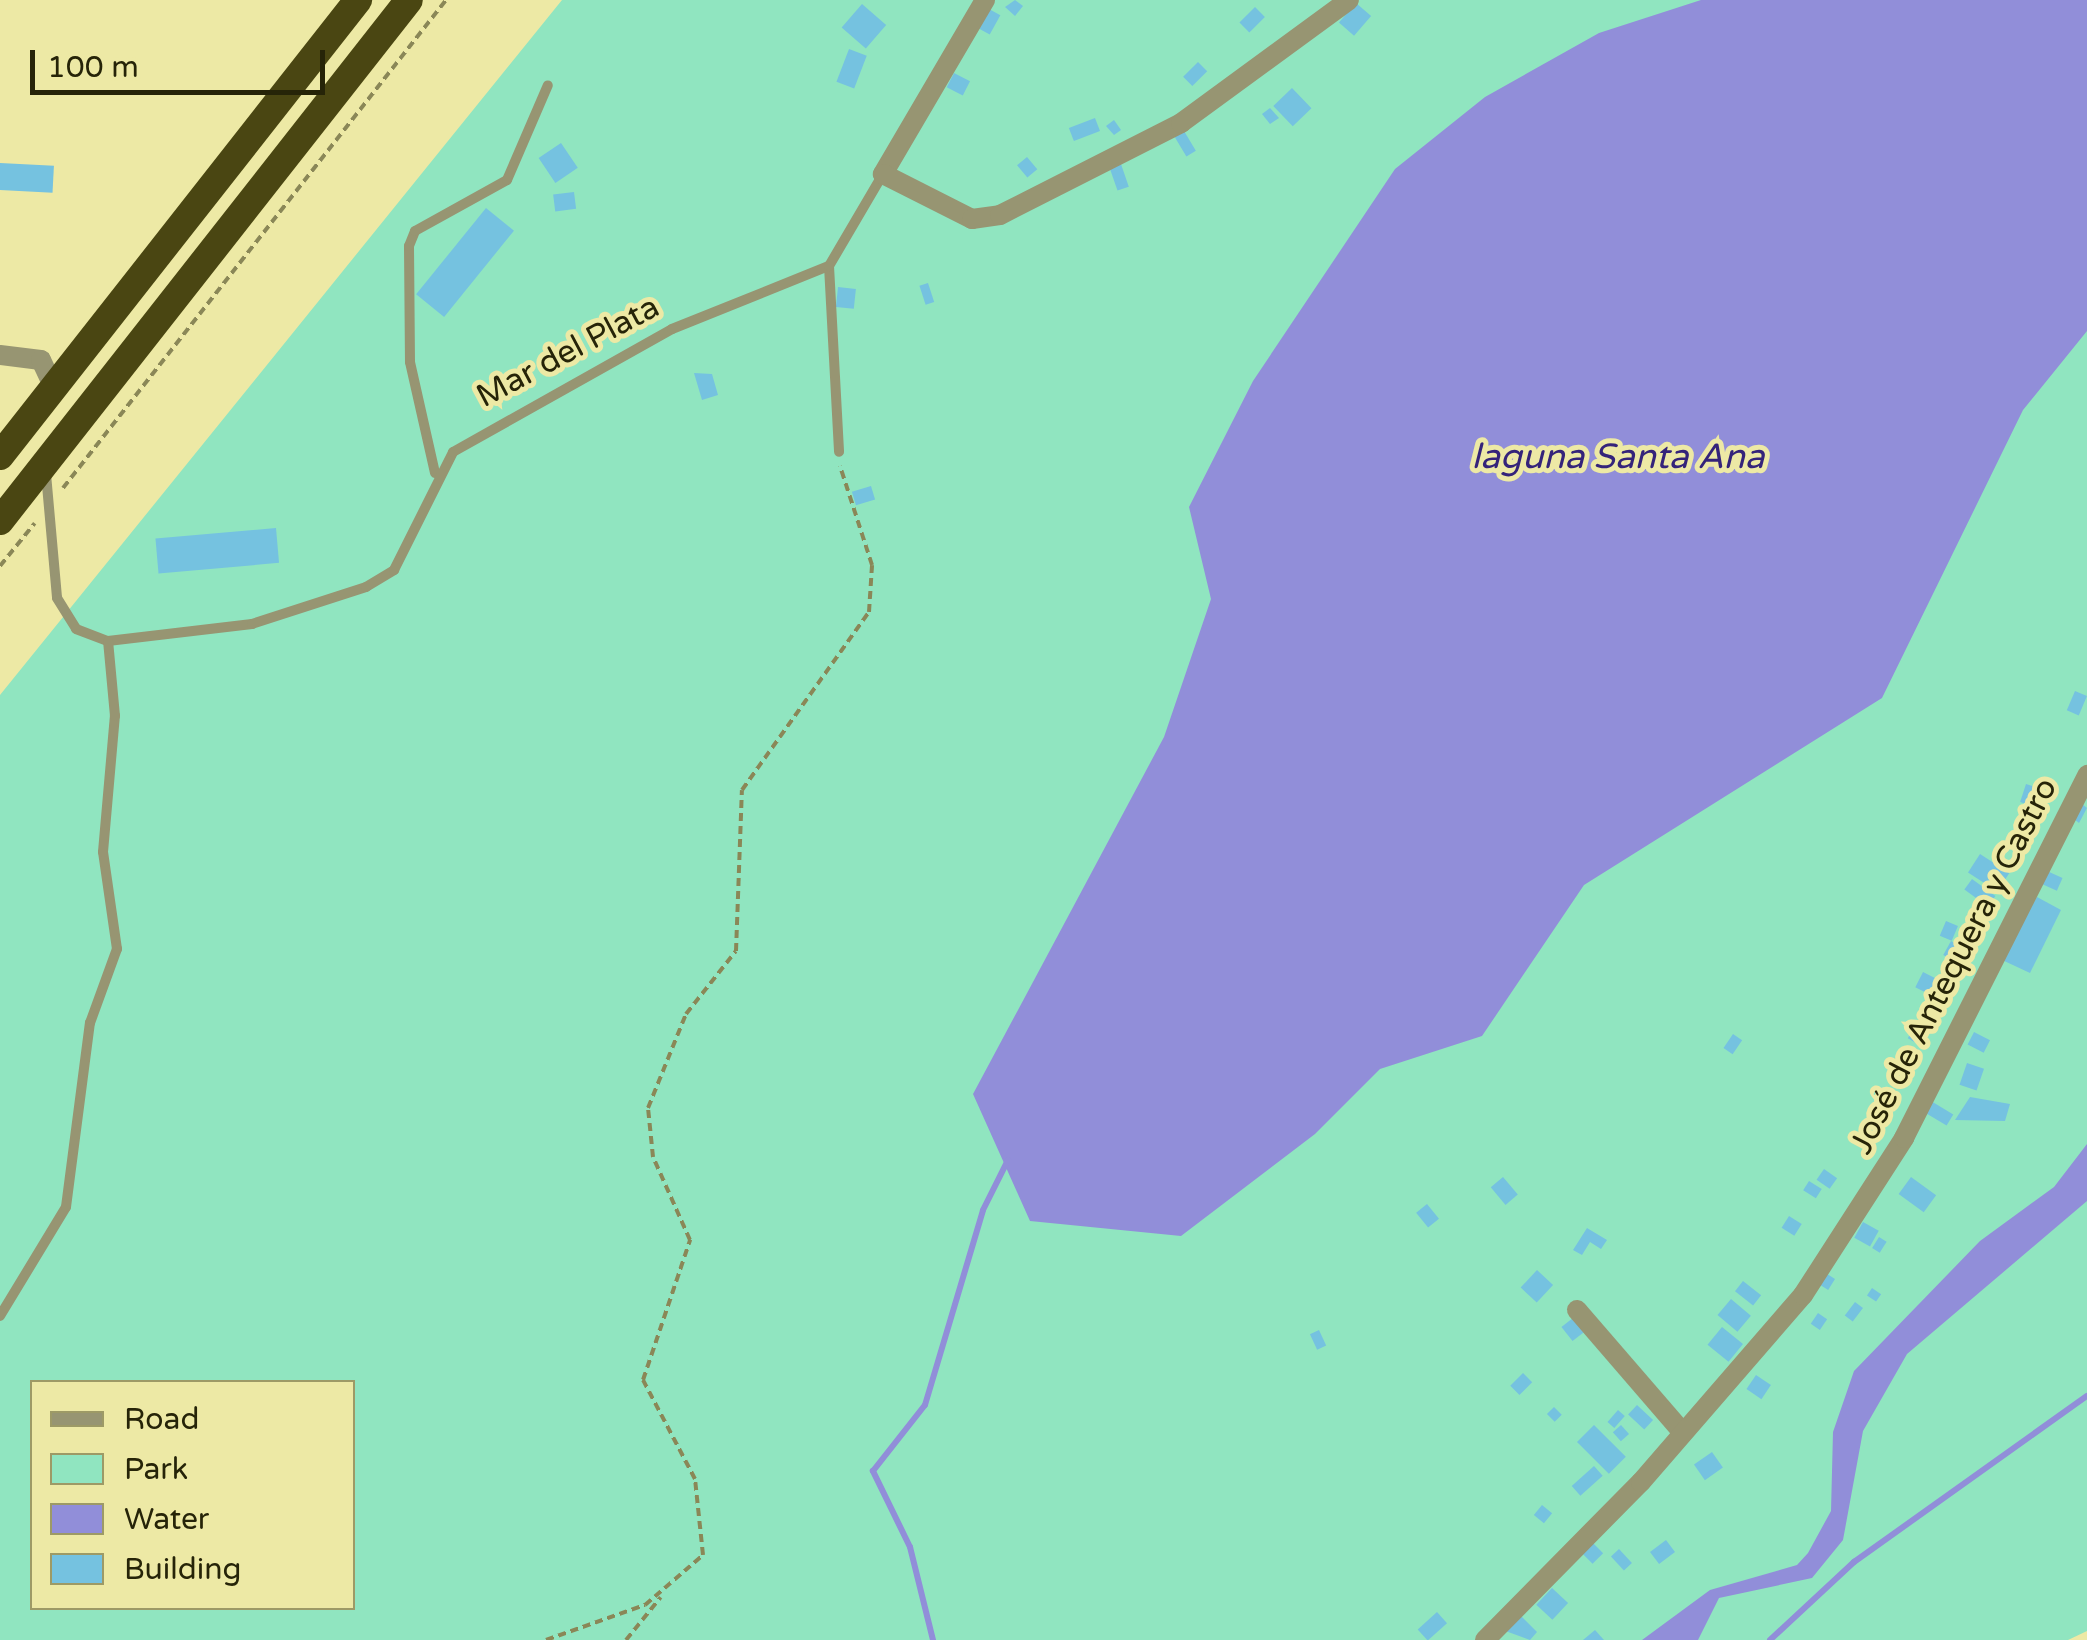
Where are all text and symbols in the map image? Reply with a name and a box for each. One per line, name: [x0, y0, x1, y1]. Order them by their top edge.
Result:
scale bar: [35, 30, 330, 92]
text: 100 m: [47, 49, 139, 86]
street label: Mar del Plata: [470, 288, 666, 416]
water label: laguna Santa Ana: [1471, 436, 1765, 478]
street label: José de Antequera y Castro: [1842, 772, 2066, 1160]
legend: [30, 1380, 355, 1610]
text: Road: [124, 1401, 199, 1438]
text: Park: [124, 1451, 188, 1488]
text: Water: [124, 1501, 209, 1538]
text: Building: [124, 1551, 241, 1588]

